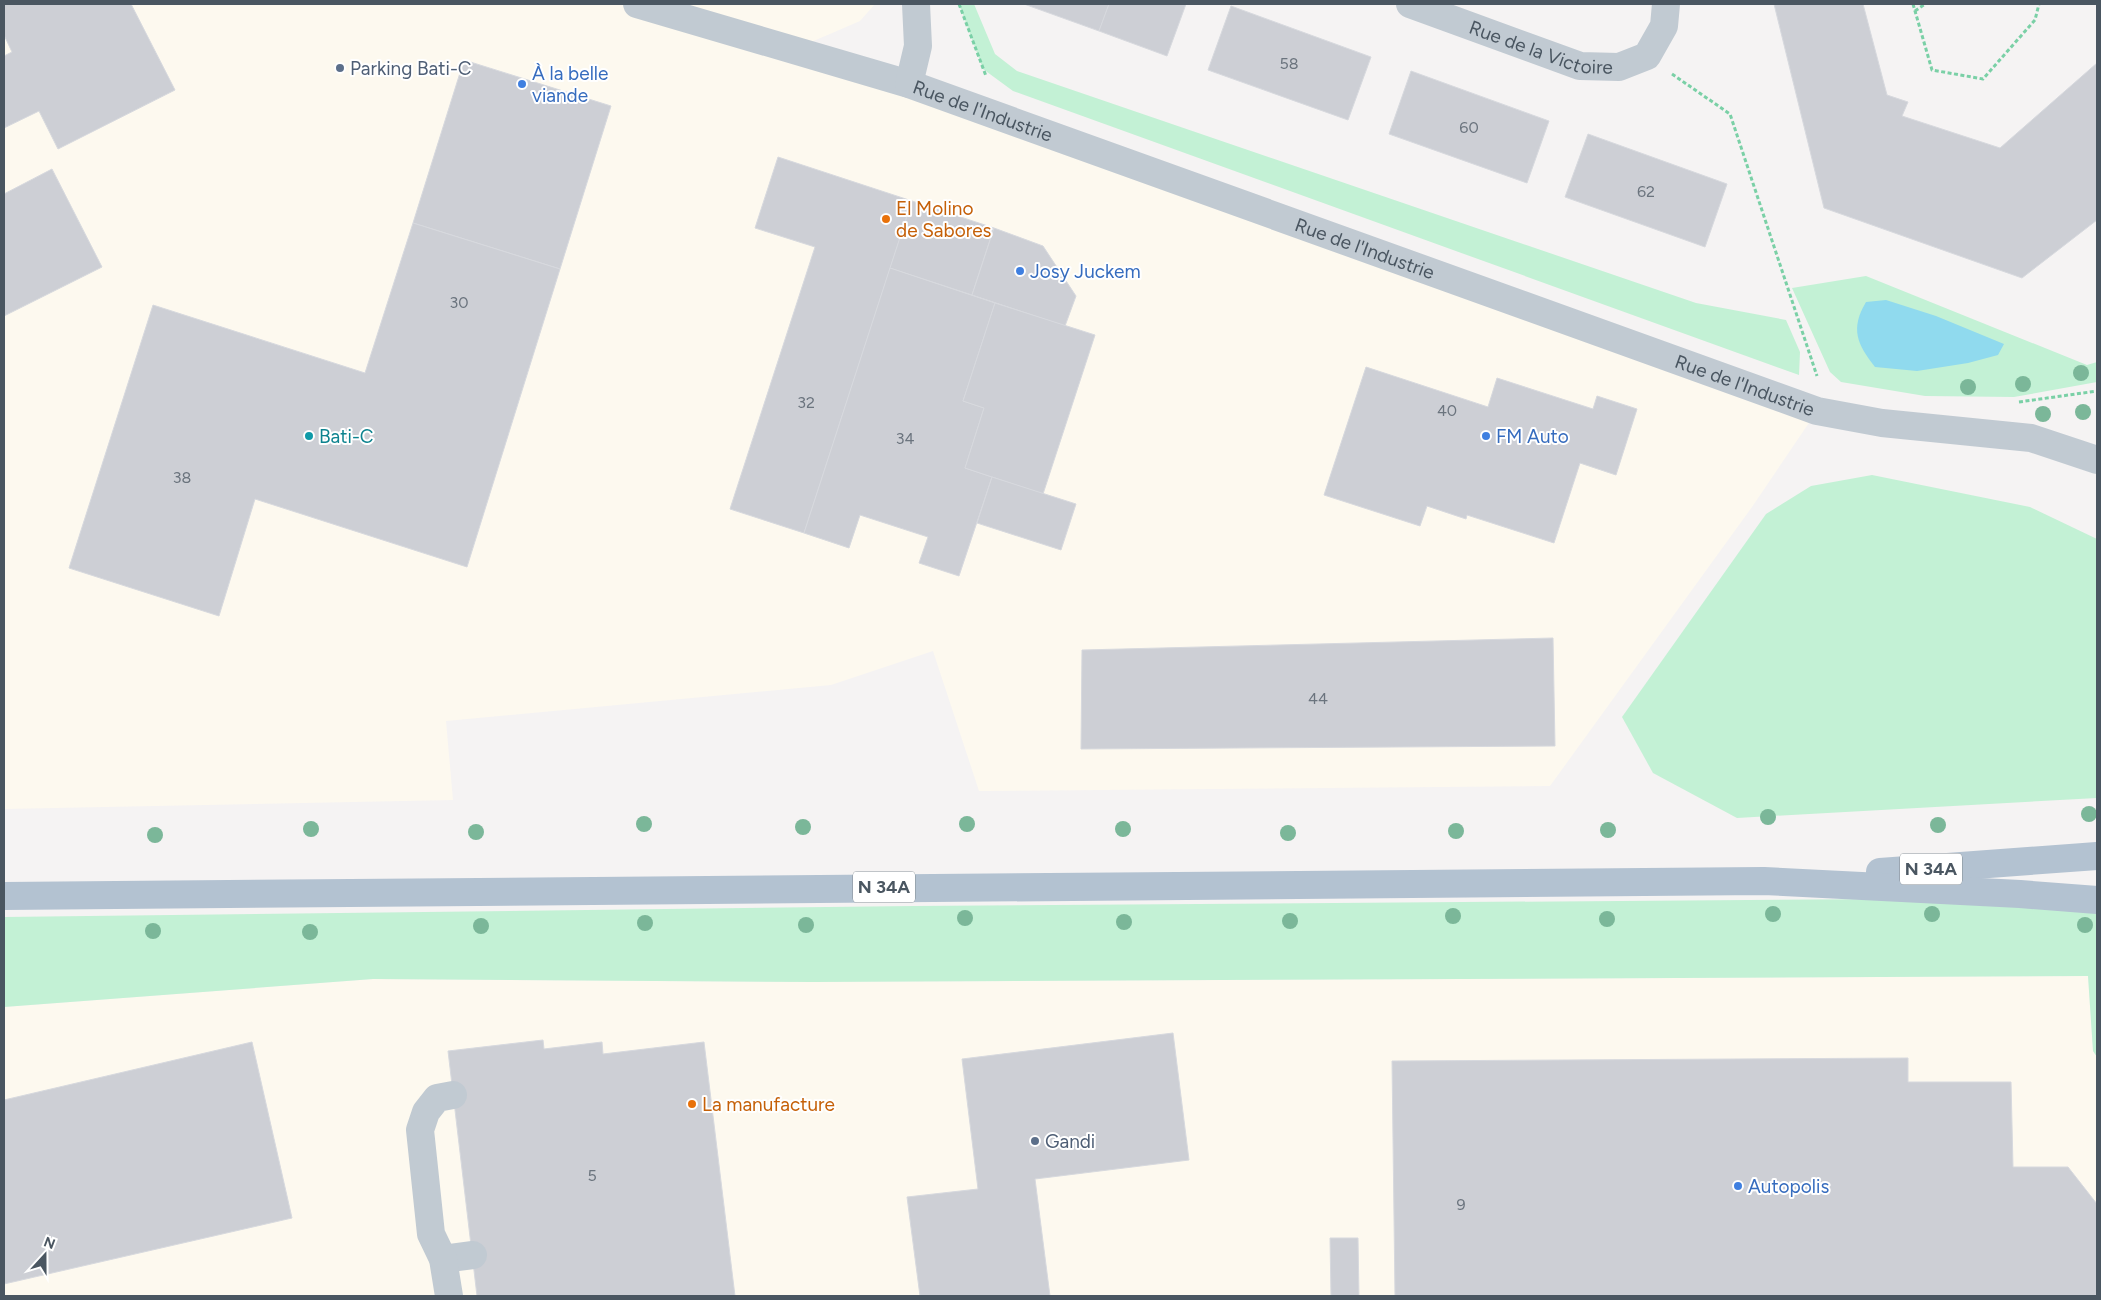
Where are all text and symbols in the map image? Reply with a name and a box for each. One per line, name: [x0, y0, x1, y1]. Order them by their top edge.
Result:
street label: Rue de la Victoire: [1466, 15, 1613, 78]
house number: 58: [1279, 54, 1299, 73]
place label: Parking Bati-C: [350, 57, 472, 80]
marker: Parking Bati-C: [334, 62, 346, 74]
place label: À la belle viande: [532, 62, 608, 107]
street label: Rue de l'Industrie: [910, 75, 1056, 146]
marker: À la belle viande: [516, 78, 528, 90]
house number: 60: [1459, 118, 1479, 137]
house number: 62: [1637, 182, 1655, 201]
place label: El Molino de Sabores: [896, 197, 992, 242]
street label: Rue de l'Industrie: [1292, 212, 1438, 284]
marker: El Molino de Sabores: [880, 213, 892, 225]
place label: Josy Juckem: [1030, 260, 1141, 283]
marker: Josy Juckem: [1014, 265, 1026, 277]
house number: 30: [450, 293, 468, 312]
street label: Rue de l'Industrie: [1672, 349, 1818, 421]
house number: 32: [797, 393, 815, 412]
house number: 40: [1437, 401, 1457, 420]
place label: Bati-C: [319, 425, 374, 448]
place label: FM Auto: [1496, 425, 1569, 448]
house number: 34: [896, 429, 914, 448]
marker: Bati-C: [303, 430, 315, 442]
marker: FM Auto: [1480, 430, 1492, 442]
house number: 38: [173, 468, 191, 487]
house number: 44: [1308, 689, 1328, 708]
road number: N 34A: [1900, 854, 1962, 884]
road number: N 34A: [853, 872, 915, 902]
place label: La manufacture: [702, 1093, 835, 1116]
marker: La manufacture: [686, 1098, 698, 1110]
place label: Gandi: [1045, 1130, 1095, 1153]
marker: Gandi: [1029, 1135, 1041, 1147]
house number: 5: [587, 1166, 597, 1185]
place label: Autopolis: [1748, 1175, 1829, 1198]
marker: Autopolis: [1732, 1180, 1744, 1192]
house number: 9: [1456, 1195, 1466, 1214]
north arrow: [20, 1230, 70, 1280]
text: N: [41, 1233, 58, 1253]

